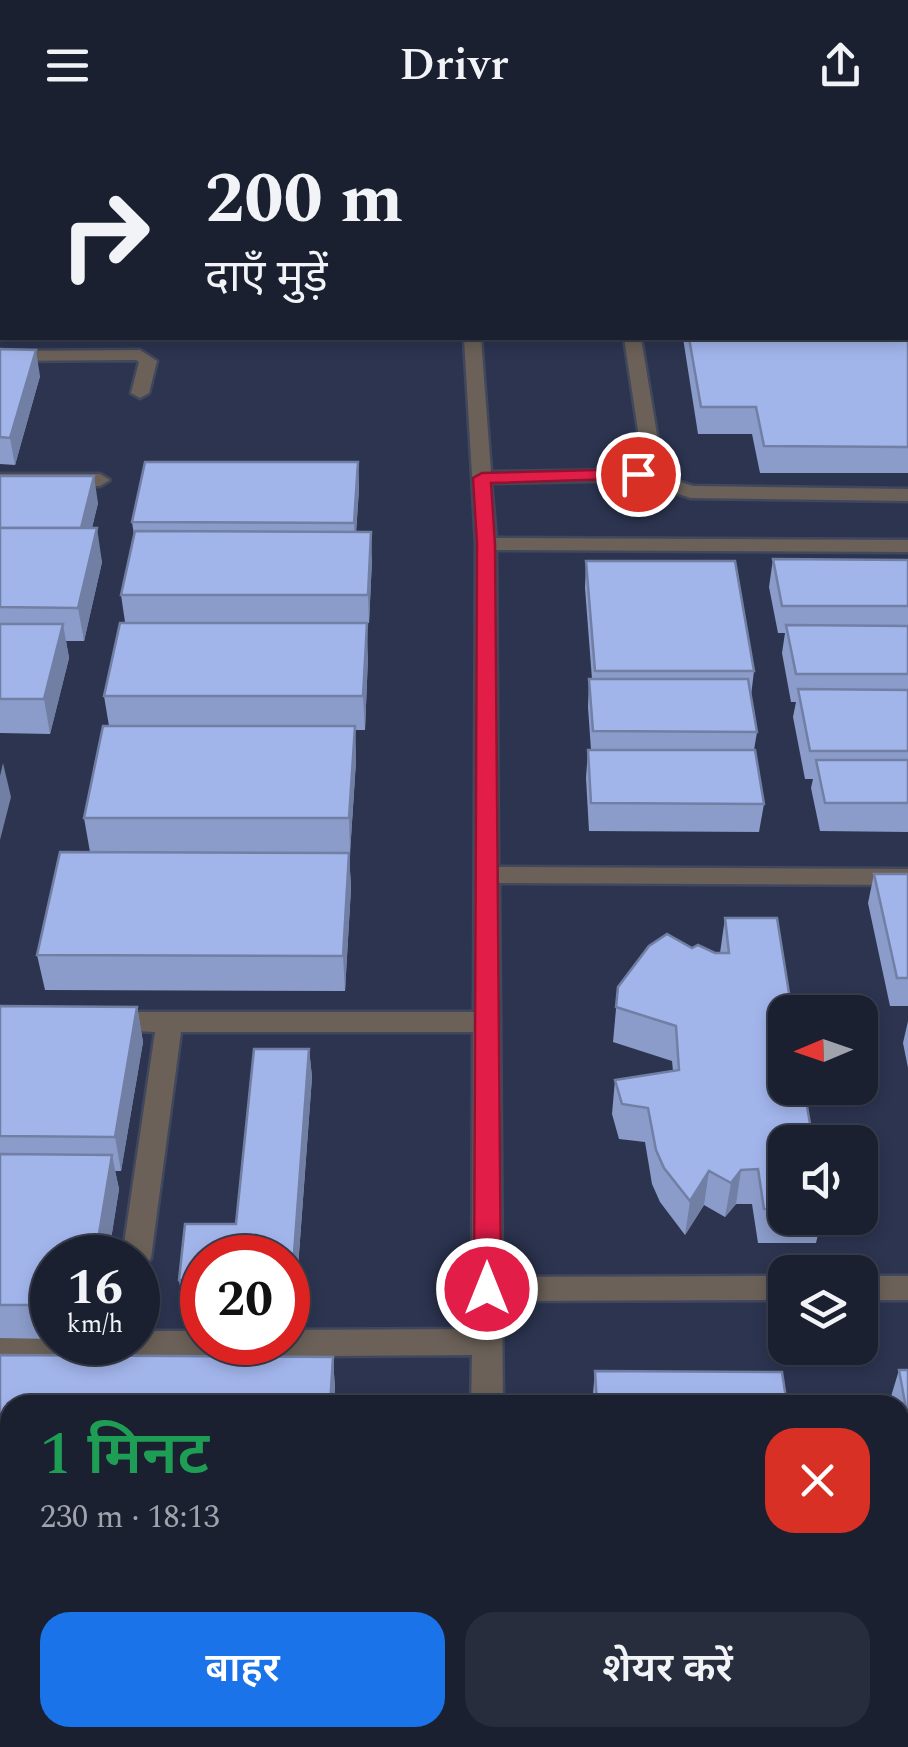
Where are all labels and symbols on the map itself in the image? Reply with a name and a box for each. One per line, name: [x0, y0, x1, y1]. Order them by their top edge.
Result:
pin: [596, 432, 681, 517]
north arrow: [768, 995, 878, 1105]
speed limit sign: 20: [180, 1235, 310, 1365]
position arrow: [435, 1237, 539, 1341]

